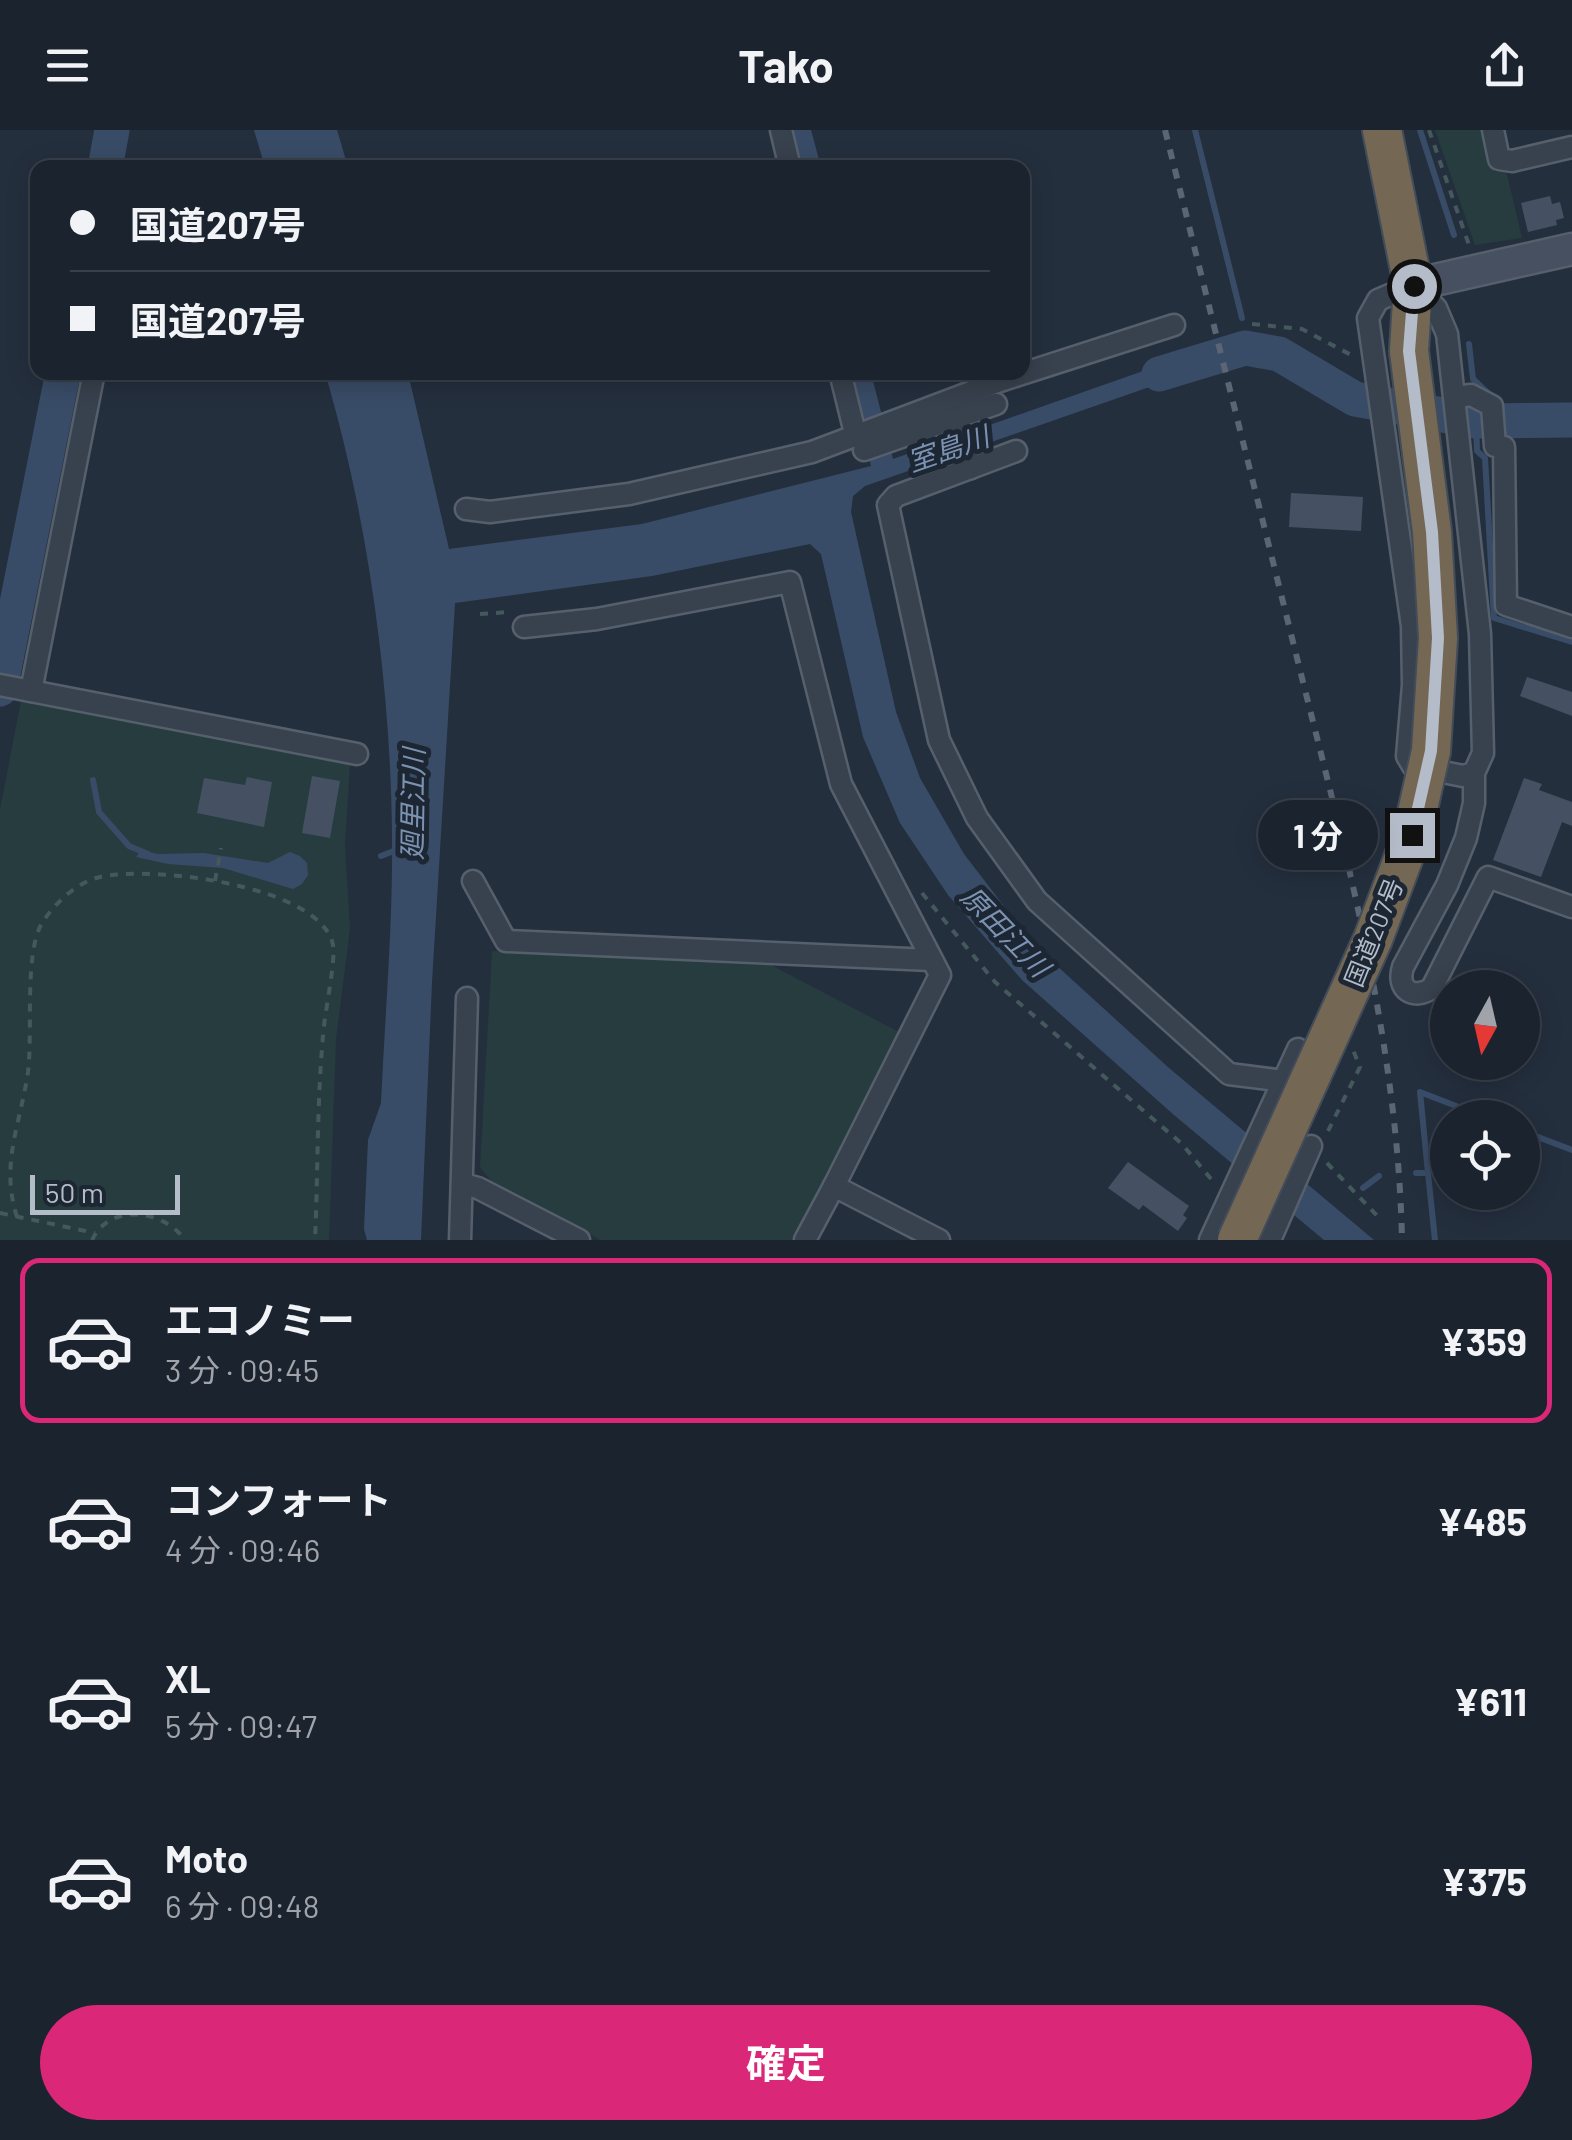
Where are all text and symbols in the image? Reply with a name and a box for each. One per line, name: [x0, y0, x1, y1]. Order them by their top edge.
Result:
icon: menu: [40, 38, 95, 93]
text: Tako: [738, 38, 834, 92]
icon: share: [1477, 38, 1532, 93]
text: 国道207号: [130, 201, 306, 247]
route start: [1392, 264, 1437, 309]
text: 国道207号: [130, 297, 306, 343]
water label: 室島川: [903, 417, 996, 478]
water label: 廻里江川: [394, 745, 430, 860]
callout: 1 分: [1257, 800, 1377, 870]
route end: [1390, 813, 1435, 858]
text: 1 分: [1293, 816, 1343, 854]
street label: 国道207号: [1338, 873, 1408, 991]
water label: 原田江川: [955, 879, 1059, 985]
north arrow: [1430, 970, 1540, 1080]
map controls: [1430, 970, 1540, 1210]
button: locate: [1430, 1100, 1540, 1210]
scale bar: [30, 1170, 180, 1214]
text: 50 m: [45, 1175, 104, 1209]
icon: car: [45, 1296, 135, 1386]
text: エコノミー: [165, 1296, 355, 1342]
text: ¥359: [1440, 1318, 1527, 1364]
text: 3 分 · 09:45: [165, 1350, 319, 1388]
icon: car: [45, 1476, 135, 1566]
text: コンフォート: [165, 1476, 392, 1522]
text: ¥485: [1437, 1498, 1527, 1544]
text: 4 分 · 09:46: [165, 1530, 320, 1568]
text: XL: [165, 1655, 211, 1701]
icon: car: [45, 1656, 135, 1746]
text: ¥611: [1454, 1678, 1527, 1724]
text: 5 分 · 09:47: [165, 1706, 317, 1744]
text: Moto: [165, 1835, 248, 1881]
icon: car: [45, 1836, 135, 1926]
text: ¥375: [1441, 1858, 1527, 1904]
text: 6 分 · 09:48: [165, 1886, 319, 1924]
button: 確定: [40, 2005, 1532, 2120]

